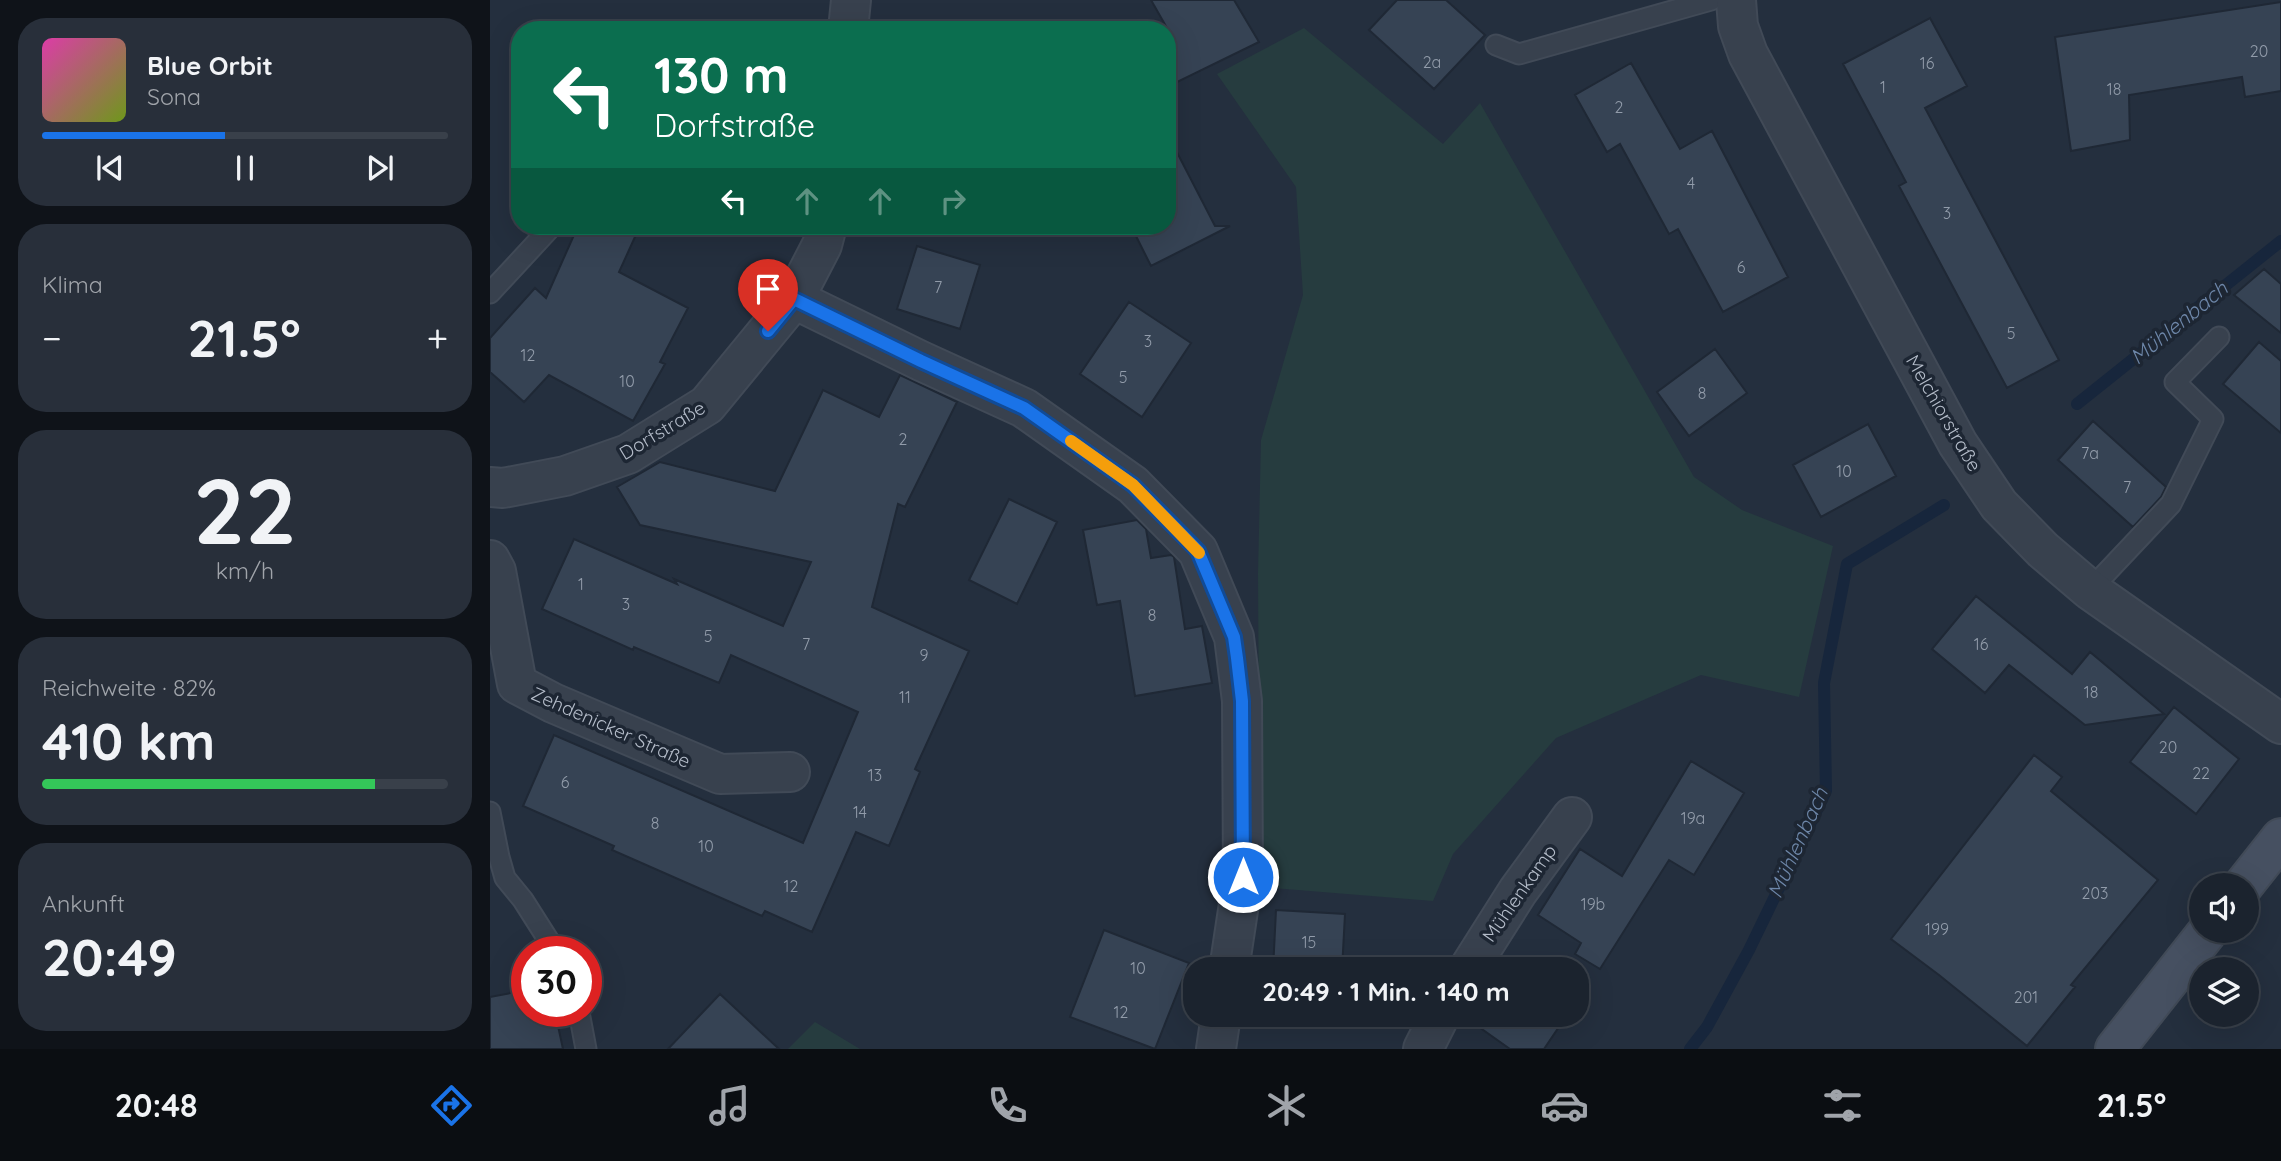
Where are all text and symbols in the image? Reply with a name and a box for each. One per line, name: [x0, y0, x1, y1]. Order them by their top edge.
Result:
house number: 20: [2250, 41, 2268, 61]
text: 130 m: [654, 44, 788, 105]
text: Blue Orbit: [147, 49, 273, 82]
icon: left: [539, 49, 630, 140]
house number: 2a: [1423, 52, 1441, 72]
house number: 16: [1920, 53, 1935, 73]
house number: 1: [1880, 77, 1886, 97]
house number: 18: [2107, 79, 2121, 99]
text: Sona: [147, 82, 201, 111]
house number: 2: [1615, 97, 1624, 117]
text: Dorfstraße: [654, 105, 815, 145]
icon: previous: [91, 149, 129, 187]
icon: pause: [226, 149, 264, 187]
icon: next: [361, 149, 399, 187]
house number: 4: [1687, 173, 1695, 193]
icon: left: [715, 182, 753, 220]
icon: ahead: [788, 182, 826, 220]
icon: ahead: [861, 182, 899, 220]
icon: right: [934, 182, 972, 220]
house number: 3: [1943, 203, 1951, 223]
house number: 6: [1737, 257, 1746, 277]
pin: [738, 259, 798, 331]
text: Klima: [42, 270, 103, 299]
icon: arrive: [749, 270, 787, 308]
water label: Mühlenbach: [2124, 274, 2233, 369]
house number: 7: [934, 277, 942, 297]
text: 21.5°: [188, 305, 301, 370]
text: −: [42, 314, 62, 362]
text: +: [427, 314, 448, 362]
house number: 5: [2007, 323, 2015, 343]
house number: 3: [1144, 331, 1152, 351]
house number: 12: [521, 345, 536, 365]
street label: Melchiorstraße: [1901, 351, 1987, 475]
house number: 5: [1119, 367, 1127, 387]
house number: 10: [619, 371, 635, 391]
house number: 8: [1698, 383, 1706, 403]
street label: Dorfstraße: [615, 395, 709, 465]
house number: 2: [899, 429, 908, 449]
house number: 7a: [2081, 443, 2099, 463]
text: 22: [193, 453, 297, 567]
house number: 10: [1836, 461, 1852, 481]
house number: 7: [2123, 477, 2131, 497]
text: km/h: [216, 556, 274, 585]
house number: 1: [578, 574, 584, 594]
house number: 3: [622, 594, 630, 614]
house number: 8: [1148, 605, 1156, 625]
house number: 5: [704, 626, 712, 646]
house number: 7: [802, 634, 810, 654]
house number: 16: [1974, 634, 1989, 654]
house number: 9: [920, 645, 929, 665]
text: Reichweite · 82%: [42, 673, 216, 702]
street label: Zehdenicker Straße: [528, 681, 694, 773]
house number: 18: [2084, 682, 2098, 702]
house number: 11: [899, 687, 911, 707]
text: 410 km: [42, 708, 215, 773]
house number: 20: [2159, 737, 2177, 757]
house number: 22: [2192, 763, 2210, 783]
house number: 13: [868, 765, 882, 785]
house number: 6: [561, 772, 570, 792]
water label: Mühlenbach: [1761, 782, 1833, 902]
house number: 14: [853, 802, 867, 822]
house number: 19a: [1681, 808, 1705, 828]
house number: 8: [651, 813, 659, 833]
house number: 10: [698, 836, 714, 856]
position arrow: [1206, 840, 1280, 914]
street label: Mühlenkamp: [1477, 840, 1561, 946]
map controls: [2189, 873, 2259, 1027]
button: sound: [2189, 873, 2259, 943]
house number: 12: [784, 876, 799, 896]
house number: 203: [2082, 883, 2108, 903]
text: Ankunft: [42, 889, 125, 918]
house number: 19b: [1581, 894, 1605, 914]
house number: 199: [1925, 919, 1949, 939]
text: 20:49: [42, 924, 177, 989]
house number: 15: [1302, 932, 1316, 952]
speed limit sign: 30: [511, 936, 602, 1027]
button: layers: [2189, 957, 2259, 1027]
house number: 10: [1130, 958, 1146, 978]
text: 20:49 · 1 Min. · 140 m: [1262, 975, 1510, 1008]
house number: 201: [2014, 987, 2038, 1007]
house number: 12: [1114, 1002, 1129, 1022]
icon: directions: [427, 1081, 476, 1130]
icon: music: [705, 1081, 754, 1130]
icon: phone: [983, 1081, 1032, 1130]
icon: climate: [1262, 1081, 1311, 1130]
icon: car: [1540, 1081, 1589, 1130]
icon: filters: [1818, 1081, 1867, 1130]
text: 20:48: [115, 1085, 198, 1125]
text: 21.5°: [2097, 1085, 2166, 1125]

